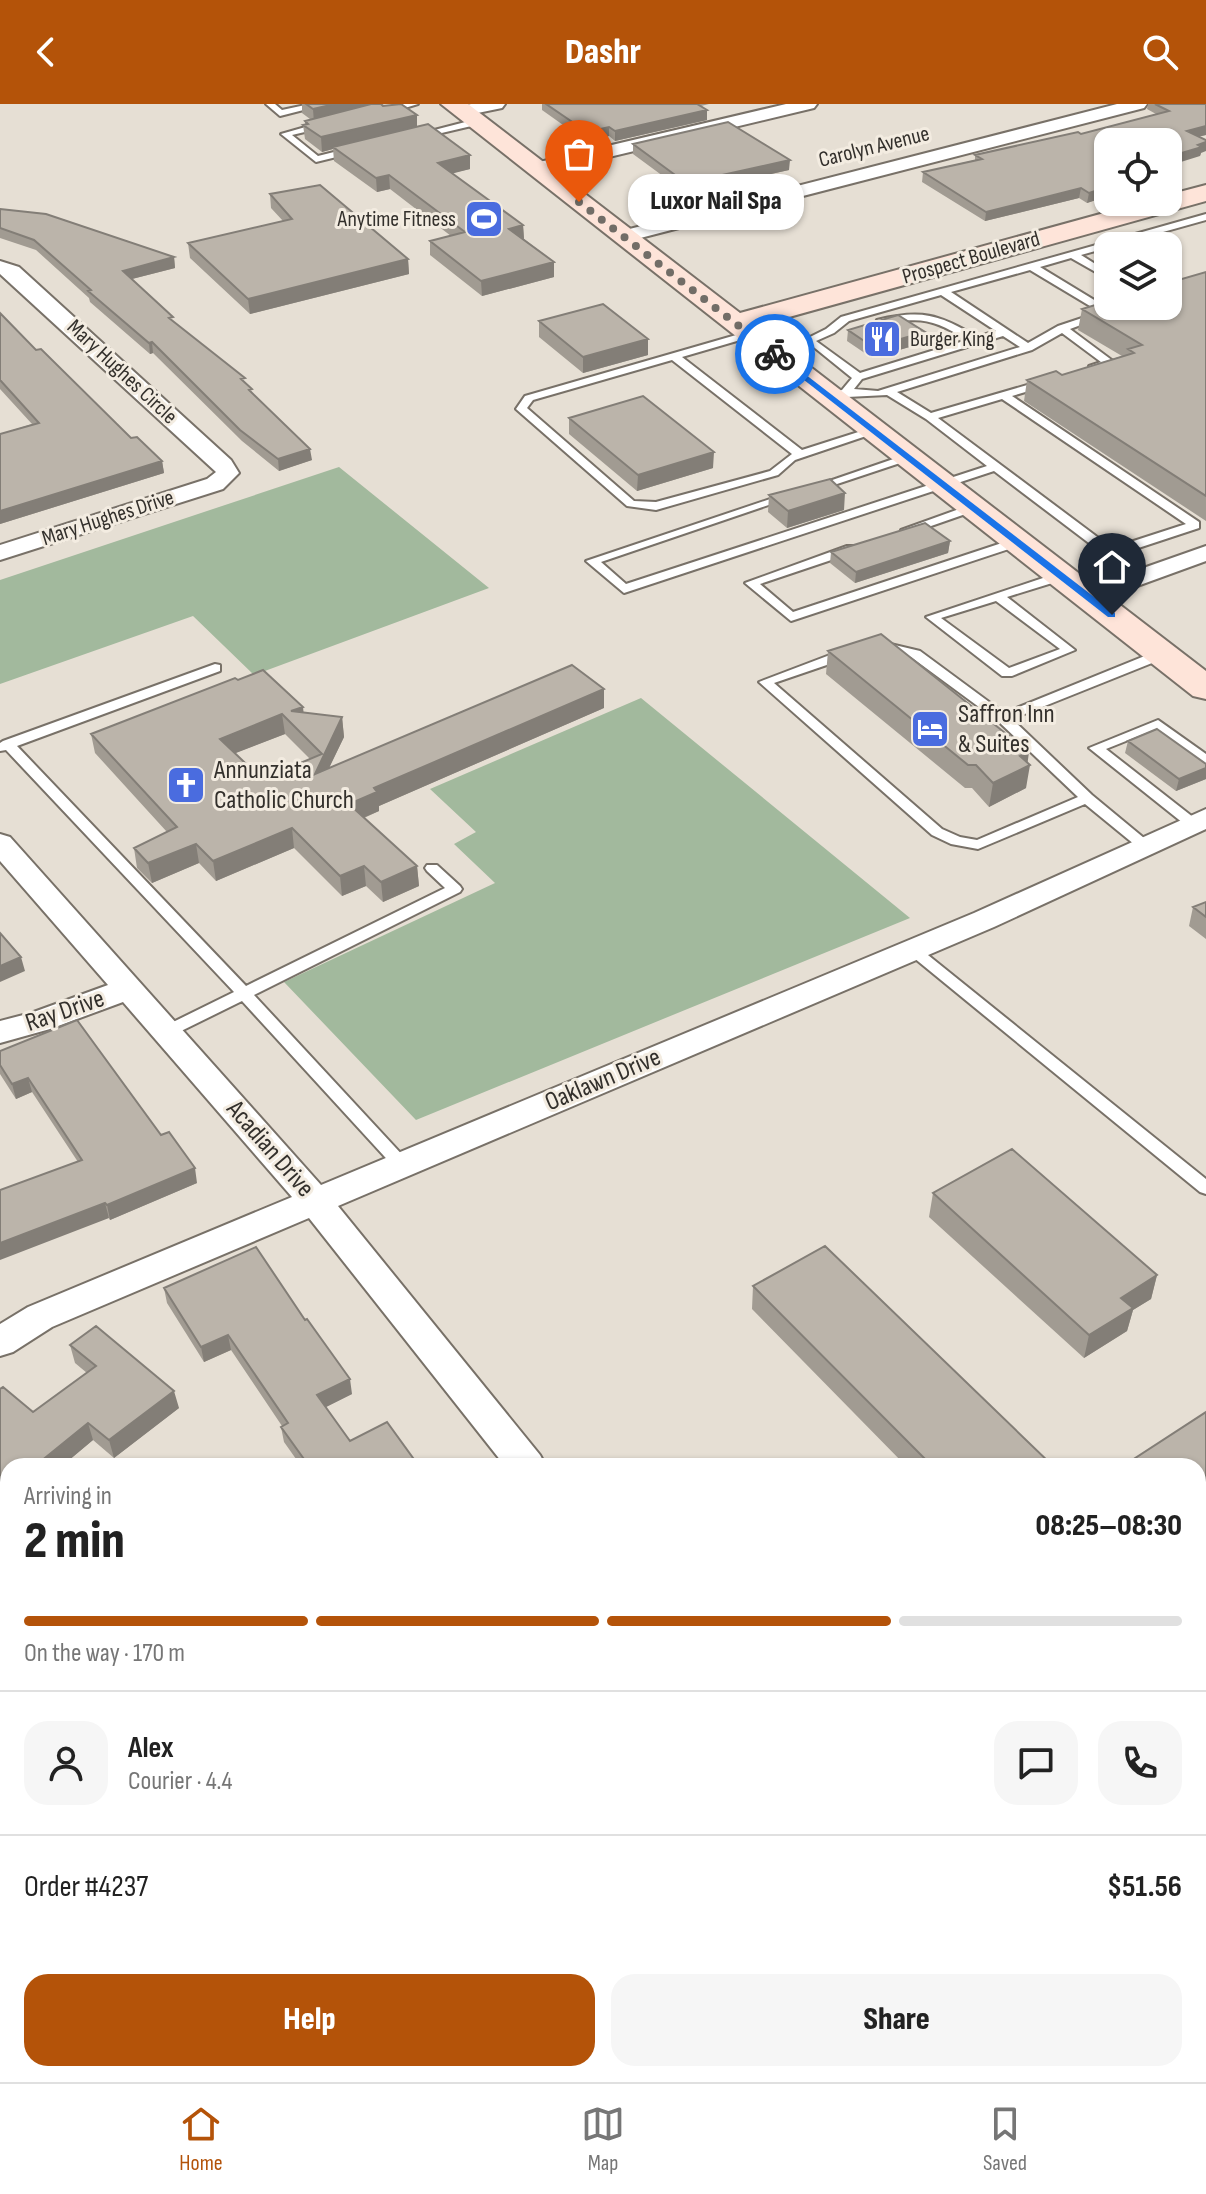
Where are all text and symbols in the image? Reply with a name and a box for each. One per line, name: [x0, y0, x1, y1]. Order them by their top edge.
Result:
icon: back: [24, 30, 68, 74]
icon: search: [1138, 30, 1182, 74]
text: Dashr: [565, 31, 641, 74]
pin: [545, 120, 613, 202]
street label: Carolyn Avenue: [816, 120, 932, 174]
map controls: [1094, 128, 1182, 320]
button: locate: [1094, 128, 1182, 216]
icon: bag: [557, 132, 601, 176]
callout: Luxor Nail Spa: [627, 174, 803, 230]
text: Luxor Nail Spa: [650, 186, 782, 217]
sports icon: Anytime Fitness: [463, 198, 505, 240]
place label: Anytime Fitness: [337, 206, 456, 233]
street label: Prospect Boulevard: [899, 225, 1043, 291]
button: layers: [1094, 232, 1182, 320]
street label: Mary Hughes Circle: [61, 314, 183, 430]
courier: [735, 314, 815, 394]
restaurant icon: Burger King: [861, 318, 903, 360]
place label: Burger King: [910, 326, 995, 353]
icon: bike: [753, 332, 797, 376]
street label: Mary Hughes Drive: [39, 484, 177, 552]
pin: [1078, 533, 1146, 615]
icon: home: [1090, 545, 1134, 589]
place label: Saffron Inn & Suites: [958, 699, 1055, 760]
hotel icon: Saffron Inn & Suites: [909, 708, 951, 750]
place label: Annunziata Catholic Church: [213, 755, 354, 816]
church icon: Annunziata Catholic Church: [165, 764, 207, 806]
street label: Ray Drive: [22, 983, 108, 1039]
street label: Oaklawn Drive: [541, 1042, 665, 1118]
street label: Acadian Drive: [219, 1094, 320, 1204]
text: Arriving in: [24, 1481, 112, 1512]
text: 08:25–08:30: [1036, 1508, 1182, 1544]
text: 2 min: [24, 1510, 125, 1573]
text: On the way · 170 m: [24, 1638, 185, 1669]
button: person: [24, 1721, 108, 1805]
button: chat: [994, 1721, 1078, 1805]
button: phone: [1098, 1721, 1182, 1805]
text: Alex: [128, 1730, 174, 1766]
text: Courier · 4.4: [128, 1766, 232, 1797]
text: Order #4237: [24, 1869, 148, 1905]
text: $51.56: [1107, 1869, 1182, 1905]
button: Help: [24, 1974, 595, 2066]
button: Share: [611, 1974, 1182, 2066]
tab: Home: [179, 2102, 223, 2177]
tab: Map: [581, 2102, 625, 2177]
tab: Saved: [983, 2102, 1027, 2177]

